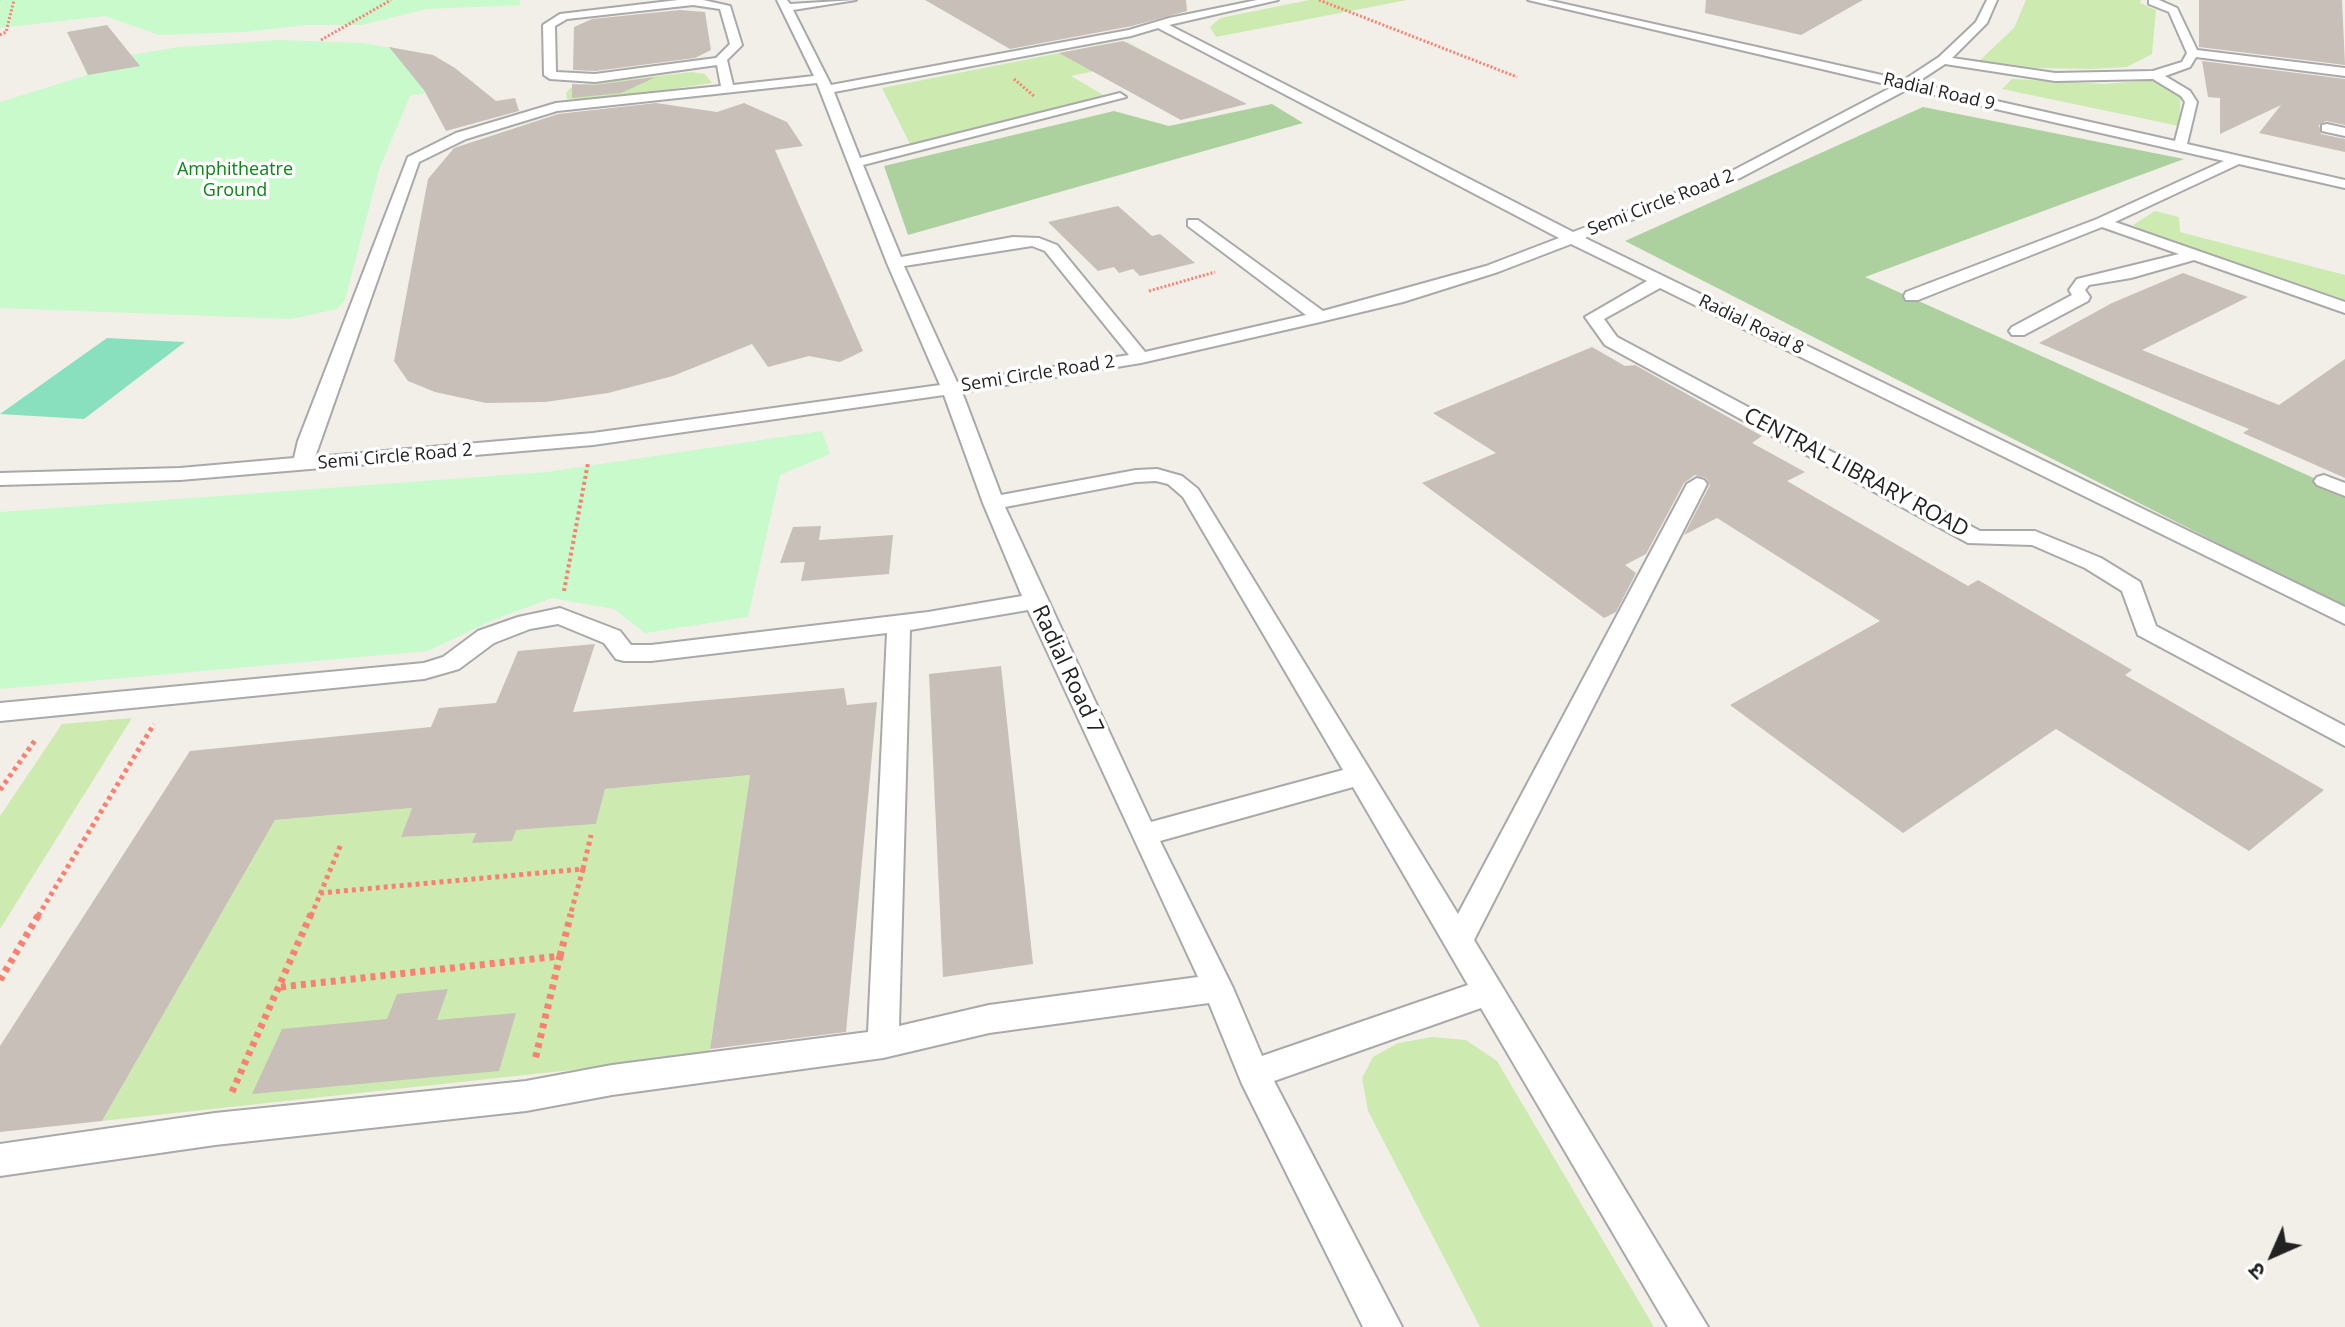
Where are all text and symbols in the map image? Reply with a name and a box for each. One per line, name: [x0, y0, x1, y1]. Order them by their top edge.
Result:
street label: Radial Road 9: [1881, 69, 1997, 115]
park label: Amphitheatre Ground: [177, 159, 293, 202]
street label: Semi Circle Road 2: [1585, 165, 1737, 241]
street label: Radial Road 8: [1695, 290, 1807, 360]
street label: Semi Circle Road 2: [960, 351, 1116, 397]
street label: CENTRAL LIBRARY ROAD: [1739, 402, 1973, 544]
street label: Semi Circle Road 2: [317, 439, 473, 475]
street label: Radial Road 7: [1026, 601, 1108, 739]
north arrow: [2233, 1215, 2313, 1295]
text: उ: [2241, 1257, 2271, 1287]

